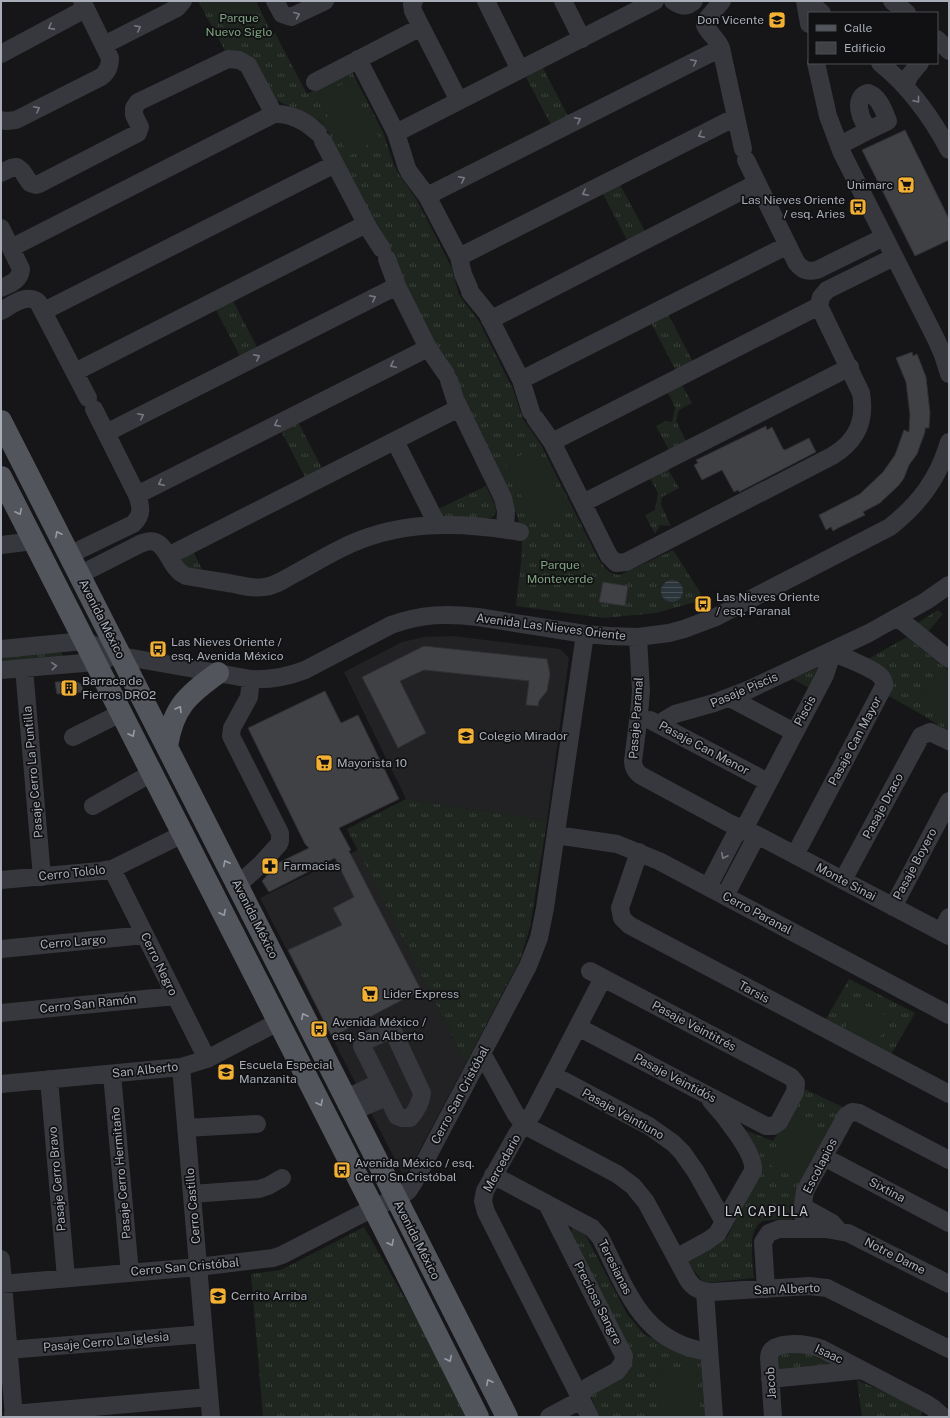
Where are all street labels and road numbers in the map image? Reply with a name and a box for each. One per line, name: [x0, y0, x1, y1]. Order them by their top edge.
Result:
street label: Avenida México: [76, 577, 128, 661]
street label: Avenida Las Nieves Oriente: [475, 611, 627, 643]
street label: Pasaje Piscis: [708, 670, 780, 710]
street label: Pasaje Paranal: [626, 676, 646, 759]
street label: Piscis: [791, 694, 819, 728]
street label: Pasaje Can Mayor: [826, 694, 885, 788]
street label: Pasaje Cerro La Puntilla: [20, 705, 46, 839]
street label: Pasaje Can Menor: [657, 718, 752, 778]
street label: Pasaje Draco: [860, 771, 906, 841]
street label: Pasaje Boyero: [890, 826, 940, 902]
street label: Monte Sinai: [814, 860, 878, 904]
street label: Cerro Tololo: [38, 863, 106, 883]
street label: Avenida México: [229, 877, 281, 961]
street label: Cerro Paranal: [720, 889, 794, 937]
street label: Cerro Negro: [138, 930, 180, 998]
street label: Cerro Largo: [40, 932, 107, 952]
street label: Tarsis: [736, 978, 772, 1006]
street label: Cerro San Ramón: [39, 992, 137, 1016]
street label: Pasaje Veintitrés: [650, 998, 738, 1054]
street label: Cerro San Cristóbal: [428, 1043, 492, 1146]
street label: Pasaje Veintidós: [632, 1050, 718, 1106]
street label: San Alberto: [111, 1060, 179, 1080]
street label: Pasaje Veintiuno: [579, 1086, 667, 1142]
street label: Pasaje Cerro Hermitaño: [108, 1106, 134, 1240]
street label: Pasaje Cerro Bravo: [45, 1126, 69, 1232]
street label: Mercedario: [480, 1132, 524, 1194]
street label: Escolapios: [800, 1136, 840, 1196]
street label: Cerro Castillo: [183, 1167, 203, 1244]
street label: Sixtina: [867, 1175, 907, 1205]
street label: Avenida México: [391, 1198, 443, 1282]
street label: Notre Dame: [862, 1235, 928, 1277]
street label: Teresianas: [595, 1237, 635, 1297]
street label: Cerro San Cristóbal: [130, 1255, 240, 1279]
street label: Preciosa Sangre: [571, 1259, 625, 1347]
street label: San Alberto: [754, 1281, 821, 1297]
street label: Pasaje Cerro La Iglesia: [42, 1330, 170, 1354]
street label: Isaac: [813, 1341, 845, 1367]
street label: Jacob: [763, 1367, 779, 1399]

